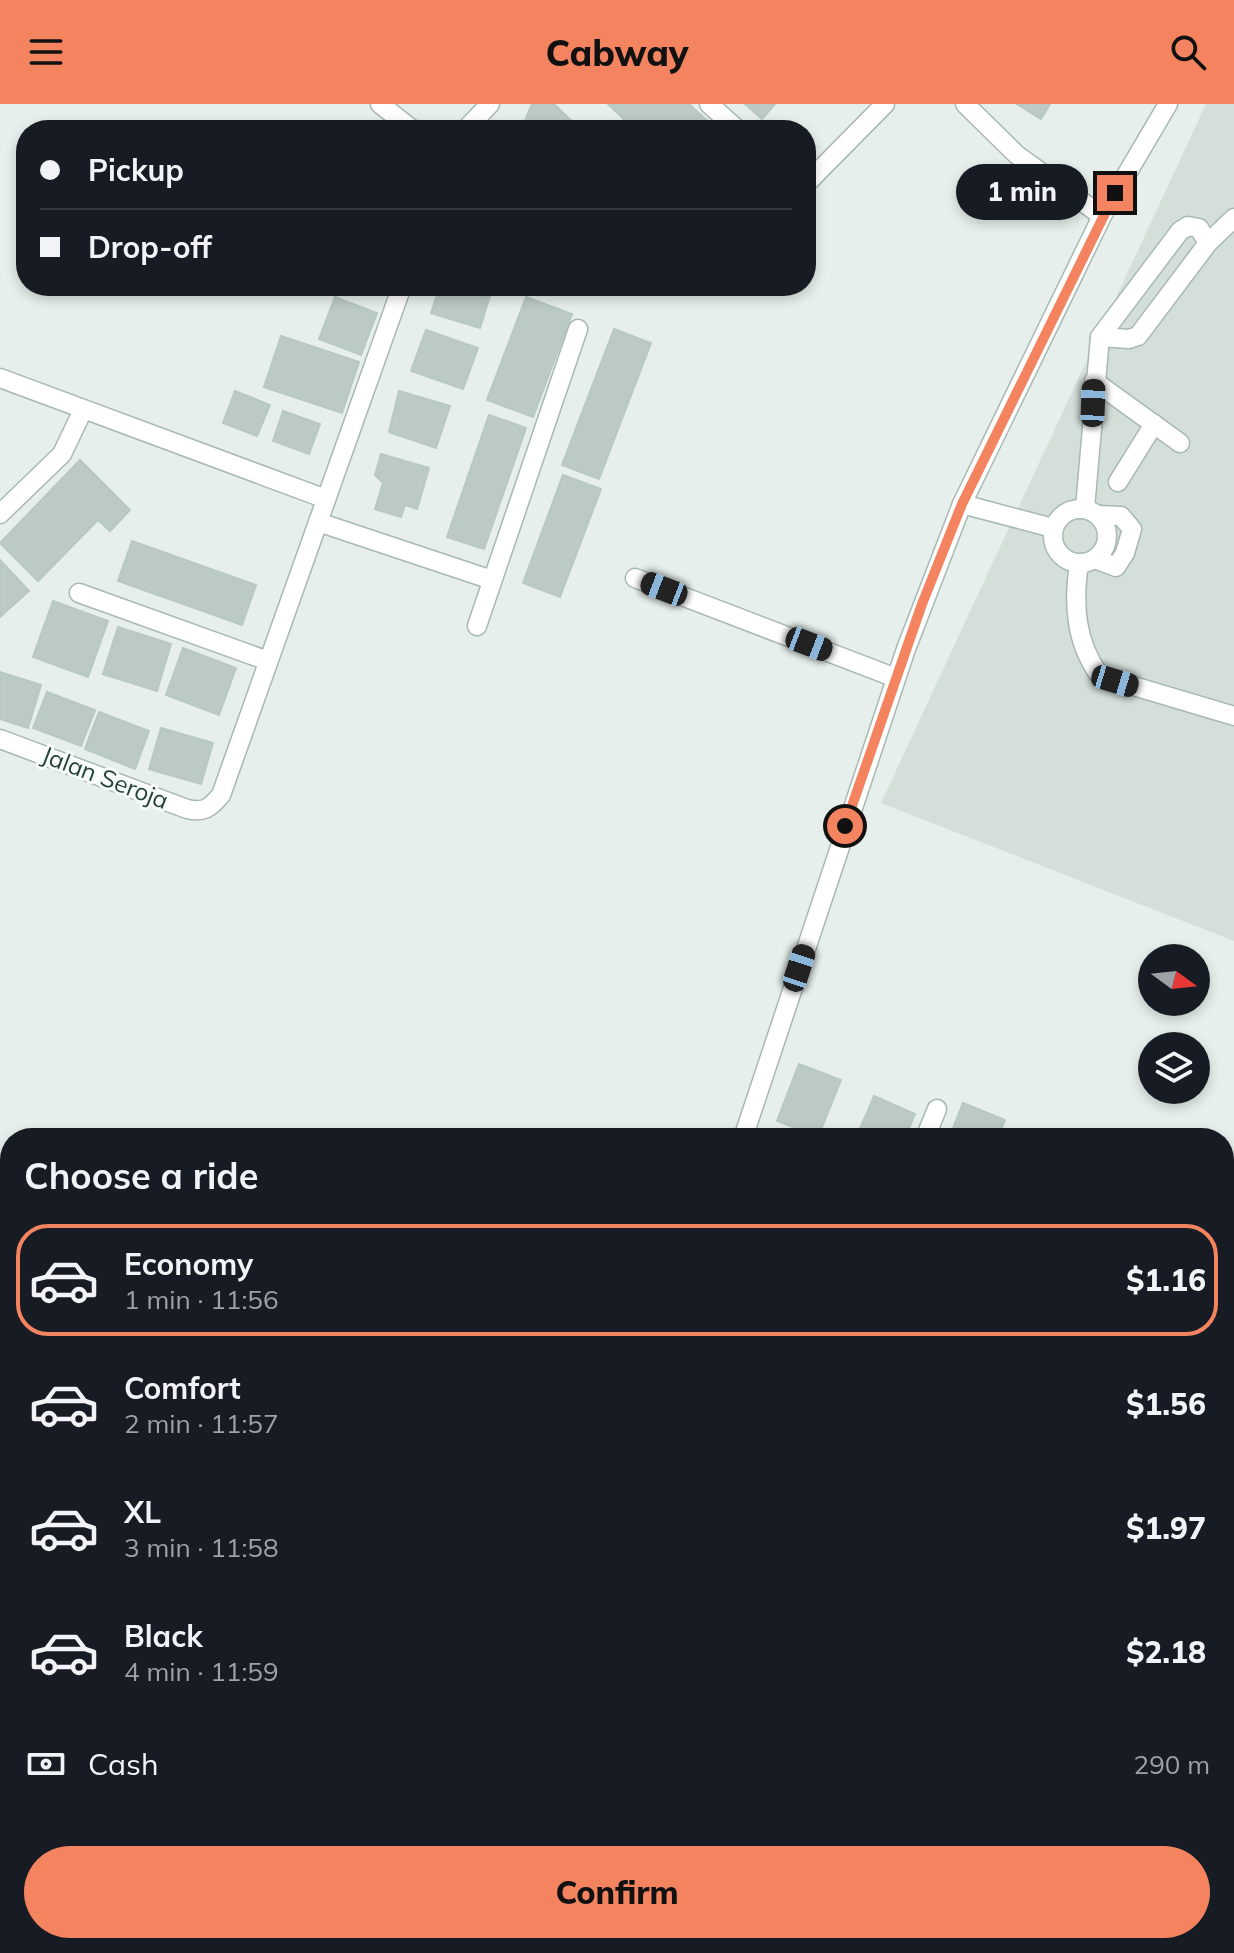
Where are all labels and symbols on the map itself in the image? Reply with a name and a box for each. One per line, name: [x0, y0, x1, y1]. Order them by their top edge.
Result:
callout: 1 min: [955, 165, 1087, 221]
route end: [1097, 175, 1133, 211]
car: [1080, 379, 1106, 427]
car: [637, 569, 691, 609]
car: [782, 624, 836, 664]
car: [1089, 663, 1141, 699]
street label: Jalan Seroja: [38, 739, 173, 815]
route start: [827, 808, 863, 844]
car: [780, 941, 818, 995]
north arrow: [1138, 944, 1210, 1016]

